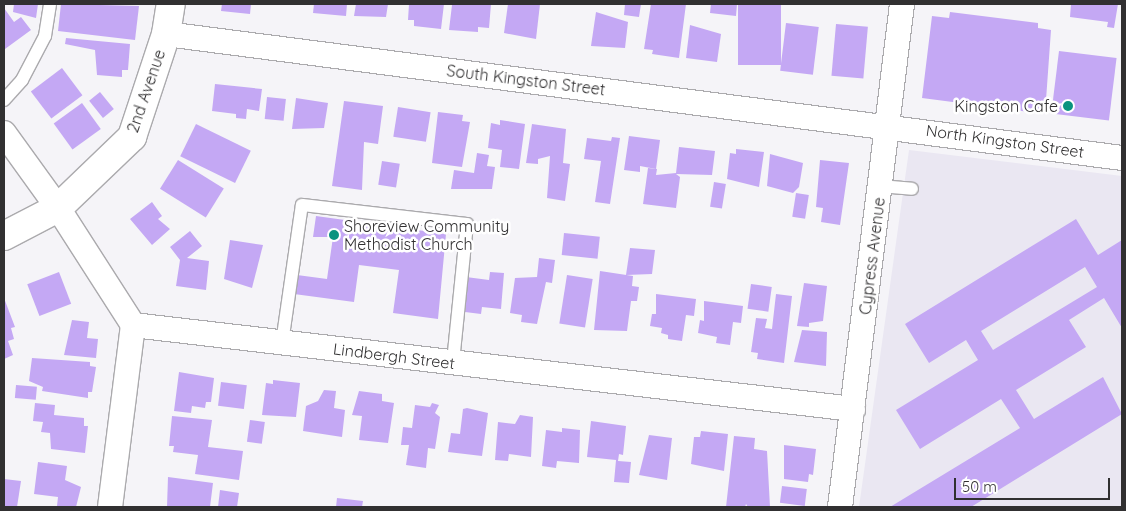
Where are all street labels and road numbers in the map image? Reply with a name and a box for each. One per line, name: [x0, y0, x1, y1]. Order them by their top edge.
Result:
street label: 2nd Avenue: [123, 47, 169, 135]
street label: South Kingston Street: [446, 61, 606, 99]
street label: North Kingston Street: [925, 120, 1085, 162]
street label: Cypress Avenue: [855, 196, 889, 316]
street label: Lindbergh Street: [332, 339, 456, 373]

